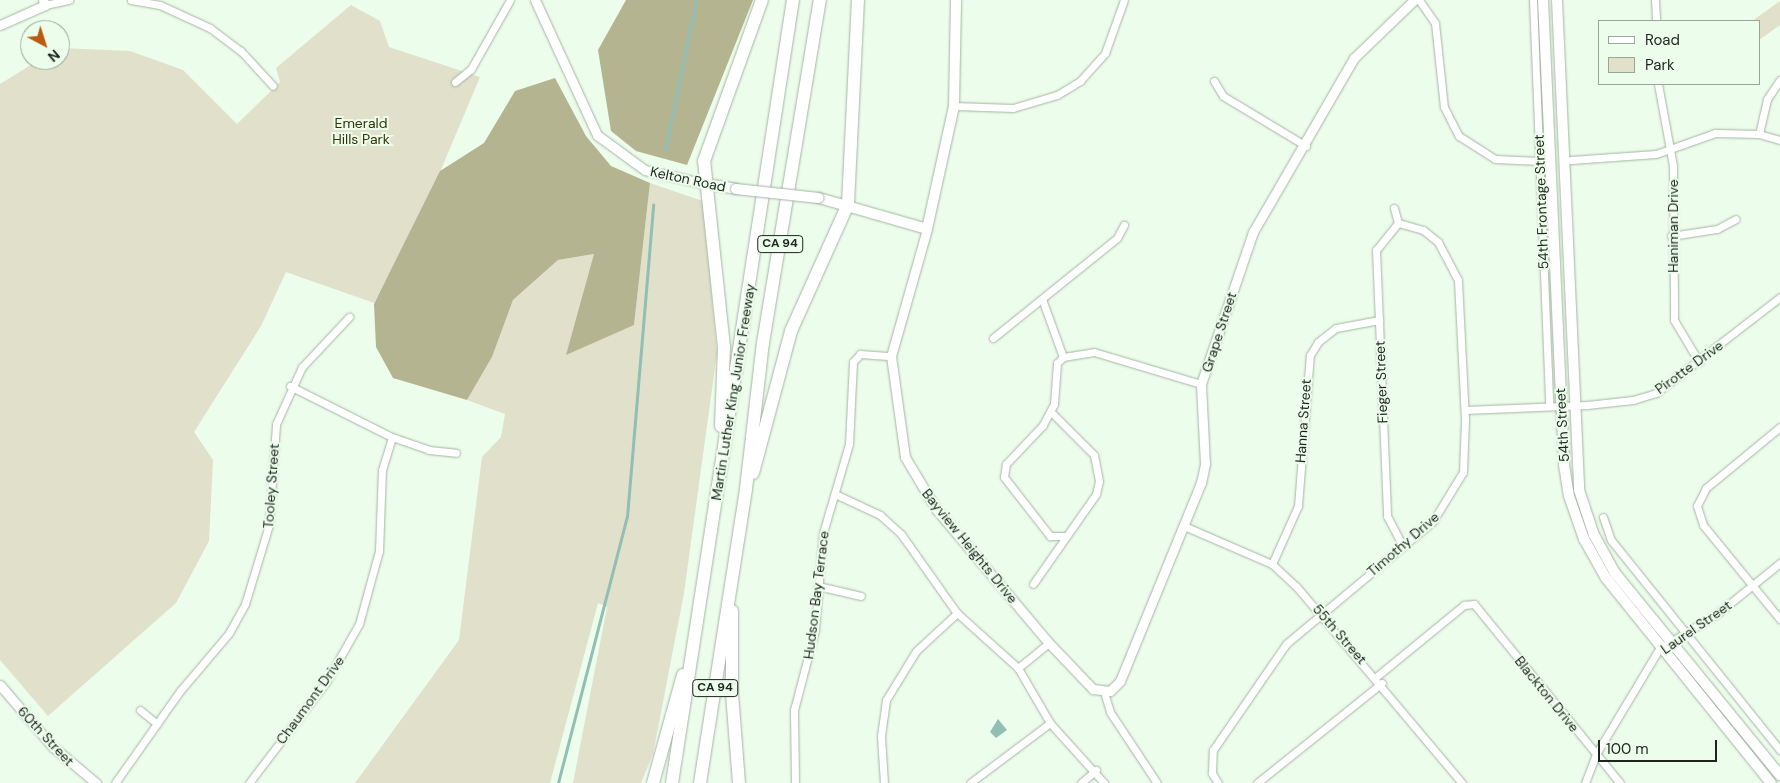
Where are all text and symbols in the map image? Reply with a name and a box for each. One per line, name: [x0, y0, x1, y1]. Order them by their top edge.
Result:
north arrow: [20, 20, 70, 70]
legend: [1598, 20, 1760, 85]
text: Road: [1645, 30, 1680, 50]
text: N: [44, 46, 64, 66]
text: Park: [1645, 55, 1675, 75]
park label: Emerald Hills Park: [332, 115, 390, 148]
street label: 54th Frontage Street: [1530, 134, 1552, 270]
street label: Kelton Road: [649, 163, 727, 195]
street label: Haniman Drive: [1665, 179, 1681, 273]
road number: CA 94: [756, 234, 804, 253]
street label: Martin Luther King Junior Freeway: [708, 282, 758, 502]
street label: Grape Street: [1198, 290, 1240, 374]
street label: Pirotte Drive: [1652, 337, 1726, 397]
street label: Fieger Street: [1371, 340, 1391, 424]
street label: Hanna Street: [1292, 378, 1314, 464]
street label: 54th Street: [1552, 388, 1572, 462]
street label: Tooley Street: [260, 443, 282, 529]
street label: Bayview Heights Drive: [919, 485, 1021, 607]
street label: Timothy Drive: [1364, 508, 1442, 580]
street label: Hudson Bay Terrace: [800, 530, 832, 660]
street label: Laurel Street: [1657, 596, 1735, 658]
street label: 55th Street: [1309, 601, 1371, 667]
street label: Chaumont Drive: [272, 653, 348, 747]
street label: Blackton Drive: [1511, 653, 1583, 735]
road number: CA 94: [691, 678, 739, 698]
street label: 60th Street: [14, 703, 78, 769]
scale bar: [1600, 730, 1719, 762]
text: 100 m: [1606, 739, 1649, 759]

